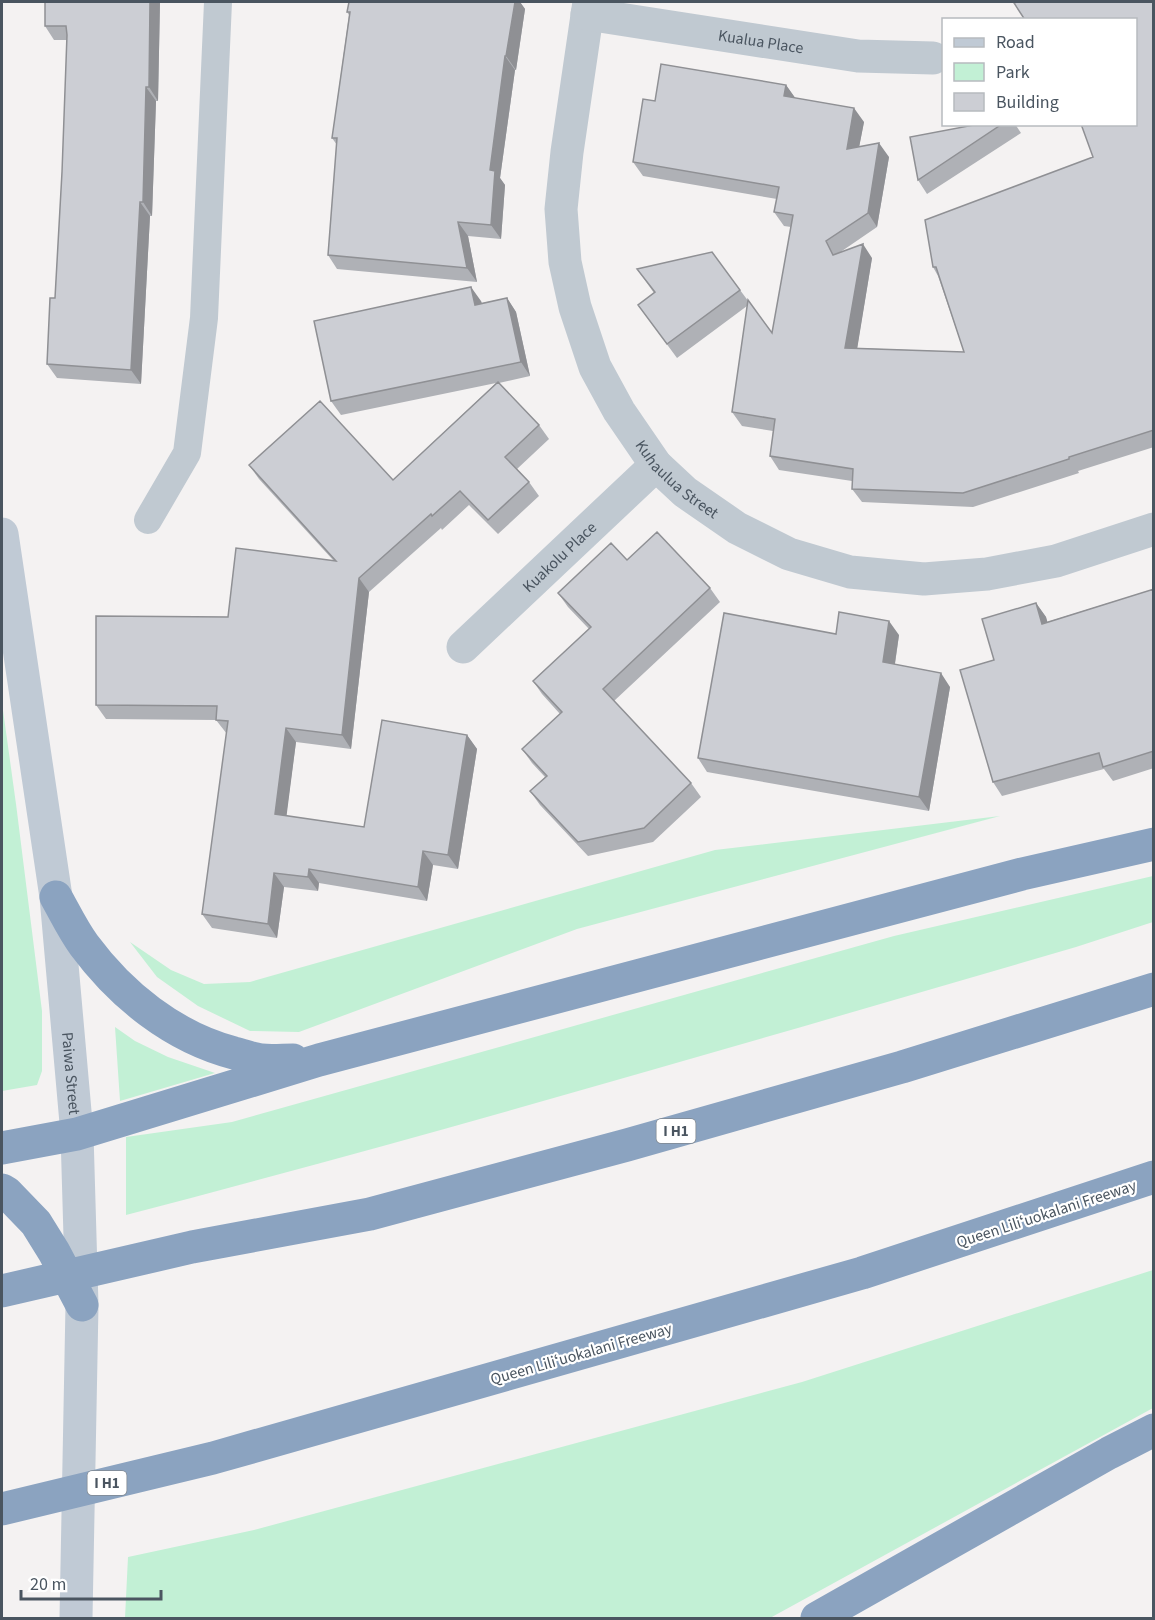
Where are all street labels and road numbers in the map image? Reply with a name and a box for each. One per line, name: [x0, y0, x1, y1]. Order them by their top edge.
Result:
street label: Kualua Place: [717, 24, 805, 59]
street label: Kuhaulua Street: [630, 436, 723, 524]
street label: Kuakolu Place: [518, 517, 602, 598]
street label: Paiwa Street: [56, 1031, 85, 1116]
road number: I H1: [656, 1119, 696, 1143]
street label: Queen Liliʻuokalani Freeway: [953, 1174, 1140, 1253]
street label: Queen Liliʻuokalani Freeway: [488, 1317, 675, 1390]
road number: I H1: [88, 1471, 126, 1495]

